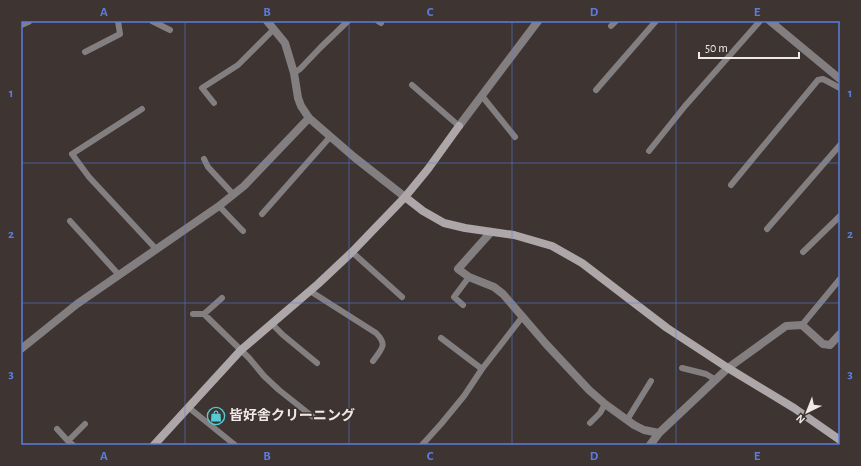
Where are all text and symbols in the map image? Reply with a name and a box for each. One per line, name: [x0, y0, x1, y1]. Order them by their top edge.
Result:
text: A: [100, 6, 108, 19]
text: B: [263, 6, 271, 19]
text: C: [427, 6, 434, 19]
text: D: [590, 6, 599, 19]
text: E: [754, 6, 761, 19]
scale bar: [699, 34, 799, 60]
text: 50 m: [705, 42, 728, 54]
text: 1: [9, 87, 13, 100]
text: 1: [848, 87, 852, 100]
text: 2: [8, 228, 14, 241]
text: 2: [847, 228, 853, 241]
text: 3: [8, 368, 14, 381]
text: 3: [847, 368, 853, 381]
north arrow: [787, 392, 827, 432]
shop icon: 皆好舎クリーニング: [206, 406, 226, 426]
place label: 皆好舎クリーニング: [229, 407, 355, 423]
text: N: [794, 412, 807, 426]
text: A: [100, 450, 108, 463]
text: B: [263, 450, 271, 463]
text: C: [427, 450, 434, 463]
text: D: [590, 450, 599, 463]
text: E: [754, 450, 761, 463]

